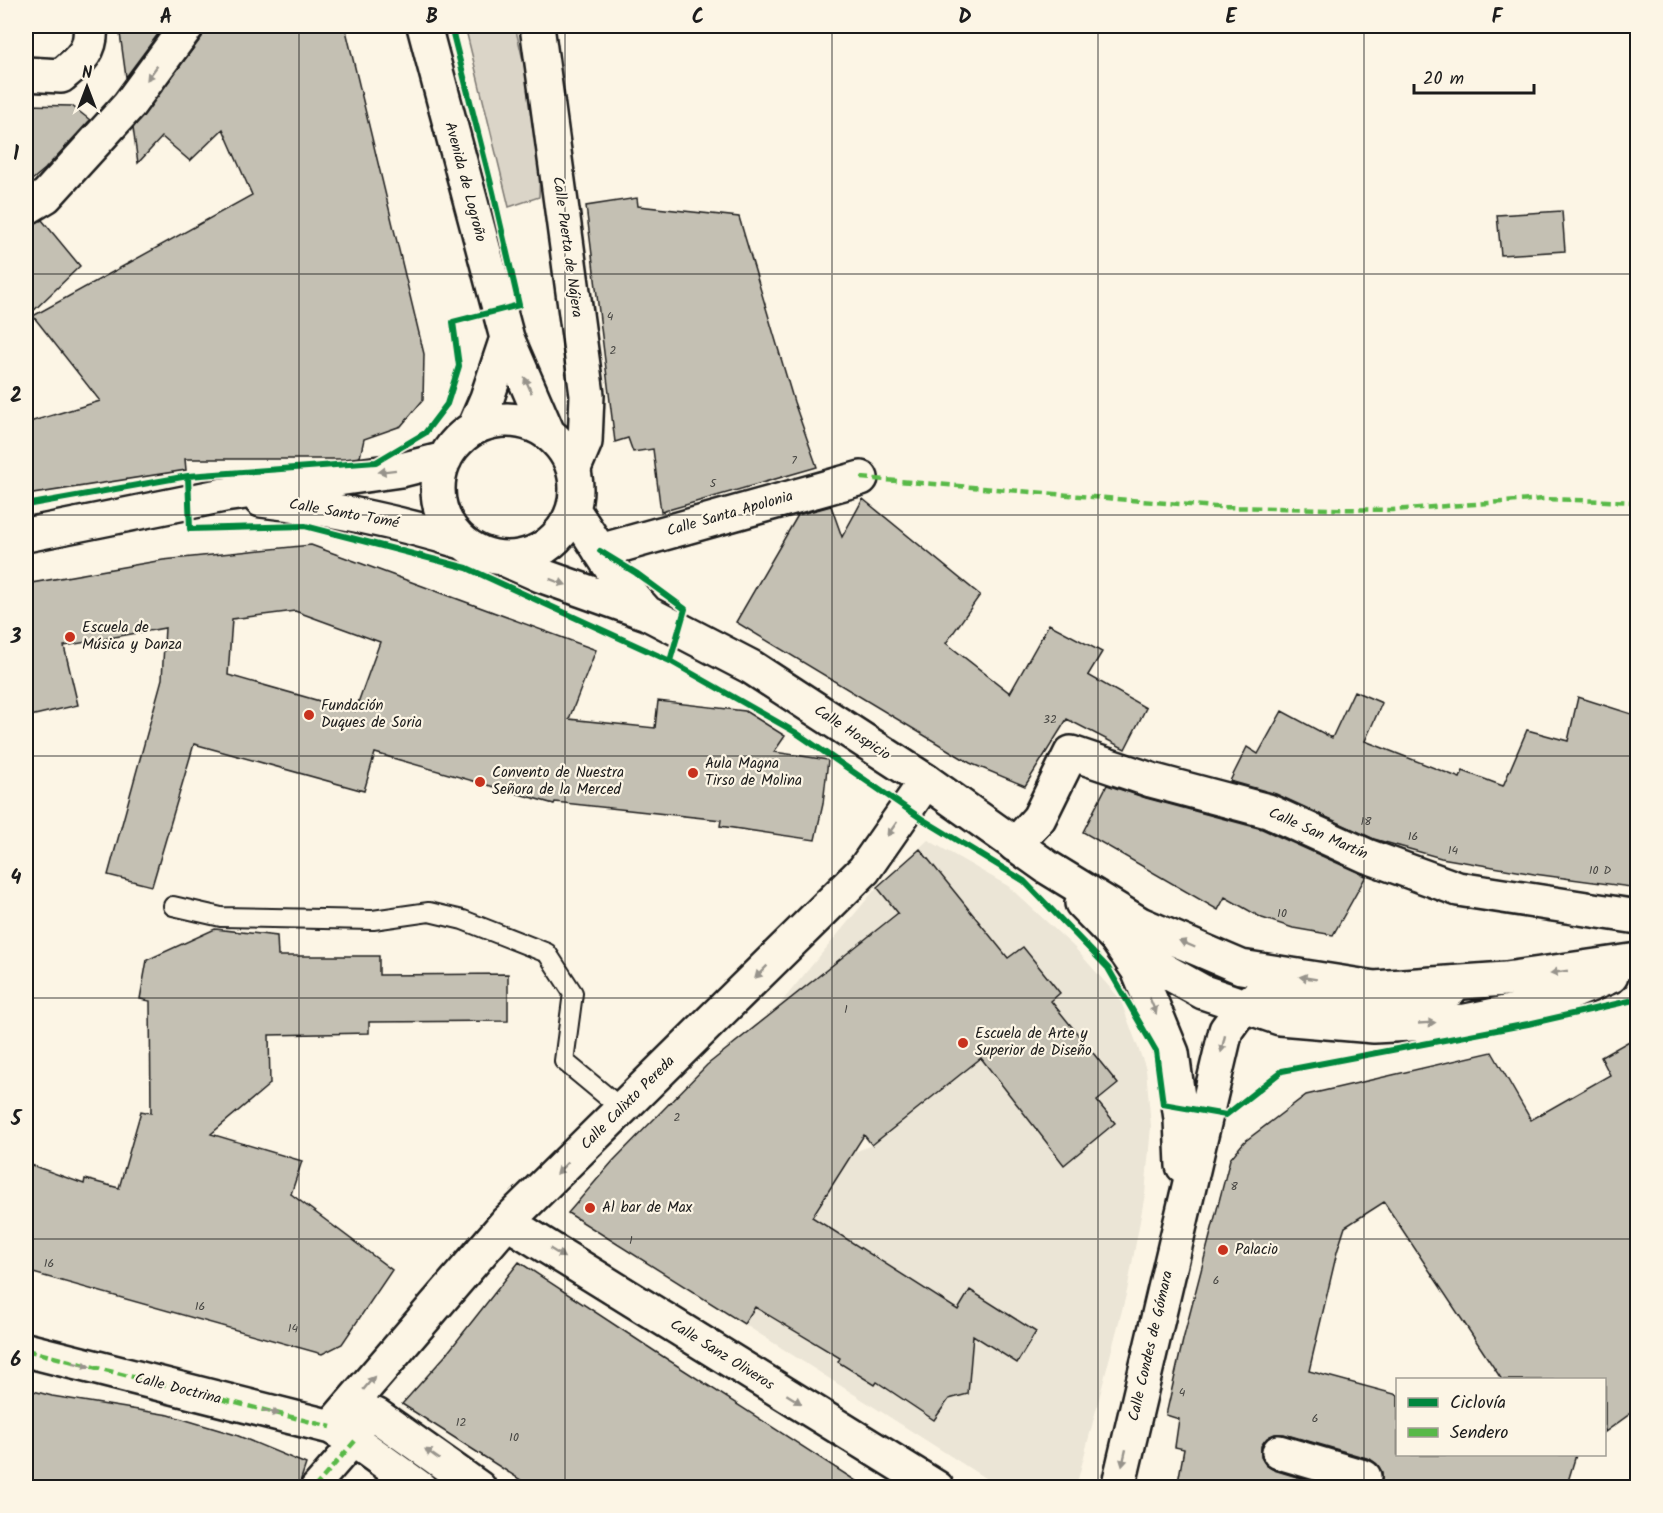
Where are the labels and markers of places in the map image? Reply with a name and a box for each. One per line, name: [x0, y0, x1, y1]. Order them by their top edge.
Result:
place label: Escuela de Música y Danza: [82, 616, 182, 657]
marker: Escuela de Música y Danza: [63, 630, 77, 644]
place label: Fundación Duques de Soria: [321, 694, 422, 735]
marker: Fundación Duques de Soria: [302, 708, 316, 722]
place label: Aula Magna Tirso de Molina: [705, 752, 802, 793]
place label: Convento de Nuestra Señora de la Merced: [492, 761, 624, 802]
marker: Aula Magna Tirso de Molina: [686, 766, 700, 780]
marker: Convento de Nuestra Señora de la Merced: [473, 775, 487, 789]
place label: Escuela de Arte y Superior de Diseño: [975, 1022, 1092, 1063]
marker: Escuela de Arte y Superior de Diseño: [956, 1036, 970, 1050]
place label: Al bar de Max: [602, 1196, 693, 1220]
marker: Al bar de Max: [583, 1201, 597, 1215]
place label: Palacio: [1235, 1238, 1278, 1262]
marker: Palacio: [1216, 1243, 1230, 1257]

